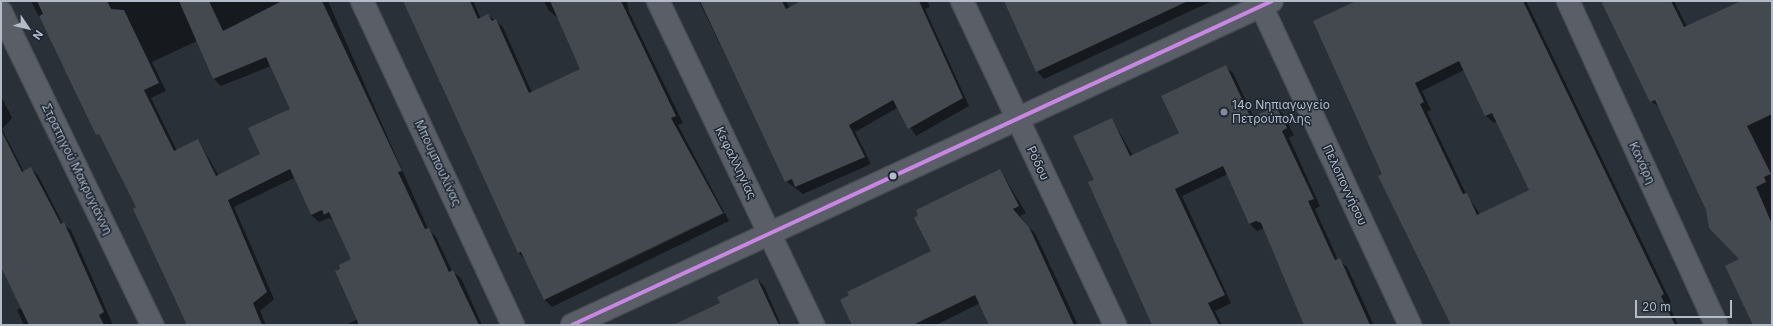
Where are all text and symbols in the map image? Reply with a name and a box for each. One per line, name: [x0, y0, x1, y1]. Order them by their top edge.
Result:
north arrow: [8, 8, 48, 48]
text: N: [30, 27, 46, 42]
place label: 14ο Νηπιαγωγείο Πετρούπολης: [1232, 98, 1330, 126]
street label: Στρατηγού Μακρυγιάννη: [39, 101, 115, 237]
marker: 14ο Νηπιαγωγείο Πετρούπολης: [1219, 107, 1229, 117]
street label: Μπουμπουλίνας: [412, 118, 464, 208]
street label: Κεφαλληνίας: [712, 124, 760, 202]
street label: Κανάρη: [1626, 140, 1658, 186]
street label: Πελοποννήσου: [1320, 142, 1370, 228]
street label: Ρόδου: [1024, 144, 1052, 182]
unlabelled marker: [888, 171, 898, 181]
scale bar: [1637, 292, 1734, 318]
text: 20 m: [1642, 299, 1671, 314]

